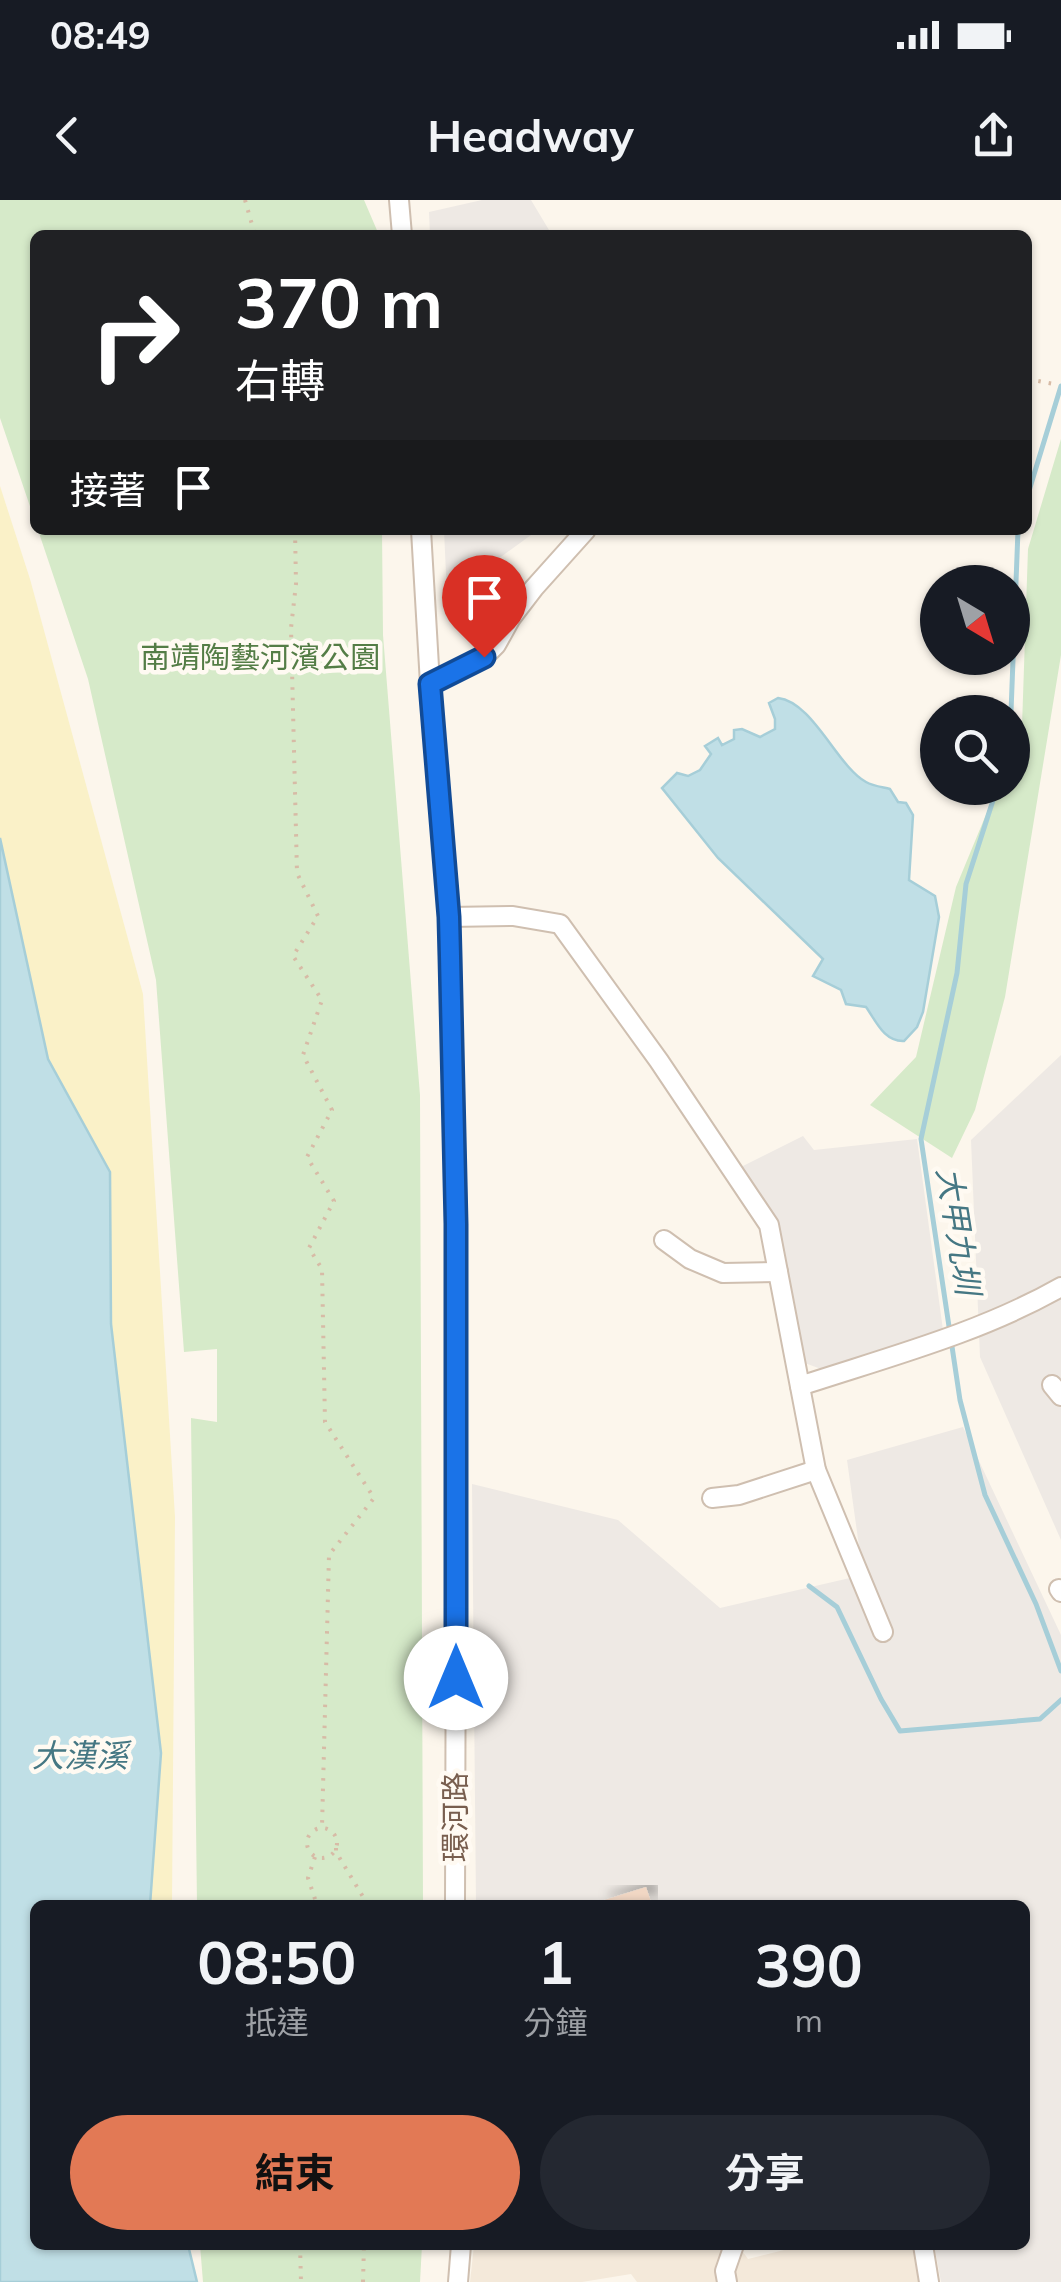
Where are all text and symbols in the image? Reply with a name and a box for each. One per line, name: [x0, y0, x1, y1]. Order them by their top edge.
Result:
text: 08:49: [50, 11, 151, 59]
text: Headway: [427, 107, 634, 163]
icon: back: [40, 108, 95, 163]
icon: share: [966, 108, 1021, 163]
text: 370 m: [235, 258, 443, 346]
icon: right: [70, 270, 200, 400]
text: 右轉: [235, 352, 325, 408]
icon: arrive: [166, 460, 221, 515]
text: 接著: [70, 466, 146, 514]
pin: [442, 555, 527, 658]
north arrow: [920, 565, 1030, 675]
map controls: [920, 565, 1030, 805]
icon: arrive: [457, 570, 512, 625]
park label: 南靖陶藝河濱公園: [140, 638, 380, 676]
button: search: [920, 695, 1030, 805]
water label: 大甲九圳: [929, 1164, 989, 1301]
position arrow: [404, 1626, 508, 1730]
water label: 大漢溪: [32, 1735, 132, 1775]
street label: 環河路: [436, 1772, 474, 1862]
text: 08:50: [197, 1924, 356, 1999]
text: 1: [537, 1924, 573, 1999]
text: 390: [755, 1927, 863, 2002]
text: m: [795, 2000, 823, 2040]
text: 抵達: [245, 2002, 309, 2042]
text: 分鐘: [523, 2002, 587, 2042]
button: 結束: [70, 2115, 520, 2230]
button: 分享: [540, 2115, 990, 2230]

